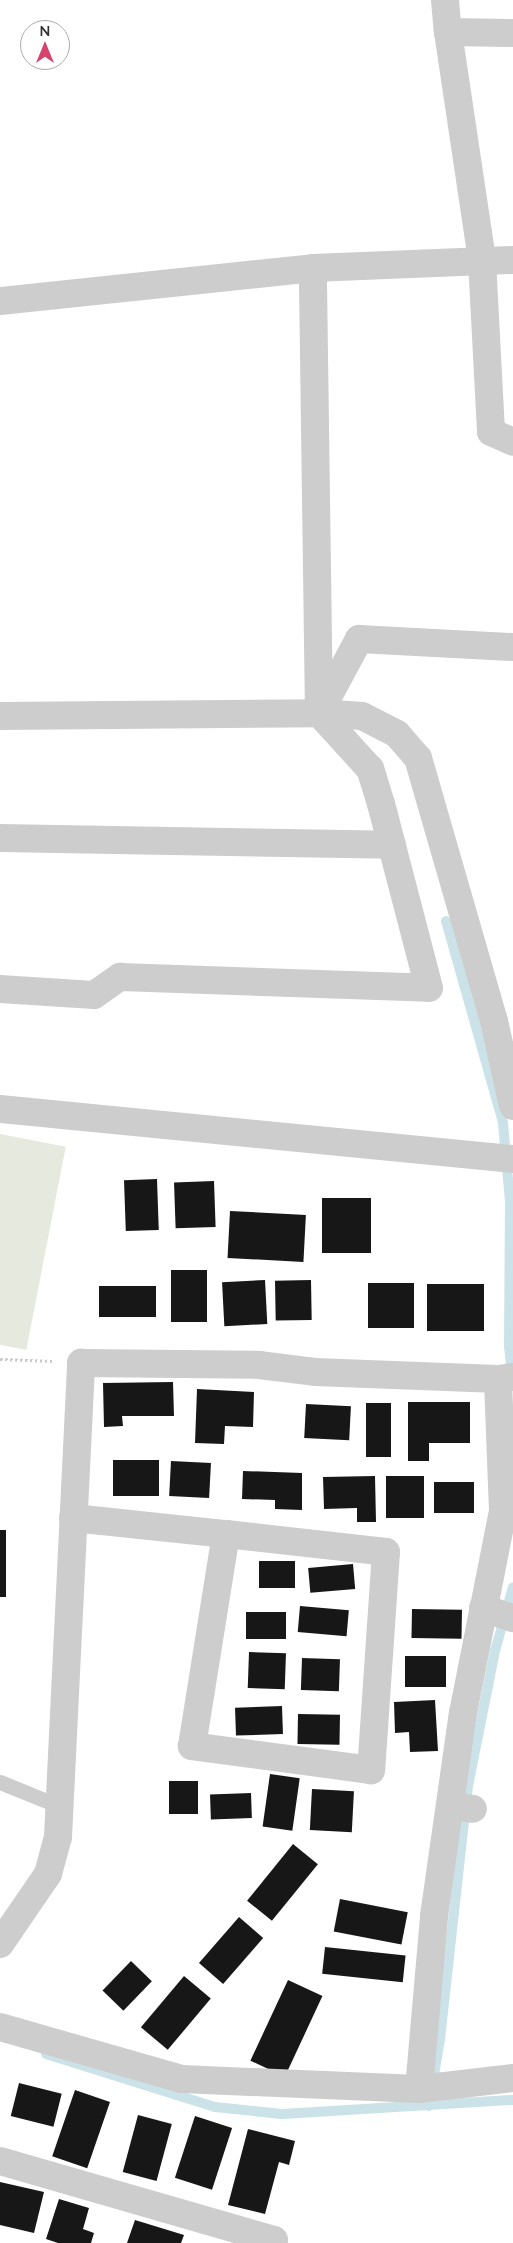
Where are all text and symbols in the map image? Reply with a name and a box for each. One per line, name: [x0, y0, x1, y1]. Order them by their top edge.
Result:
north arrow: [20, 20, 70, 70]
text: N: [40, 22, 50, 39]

